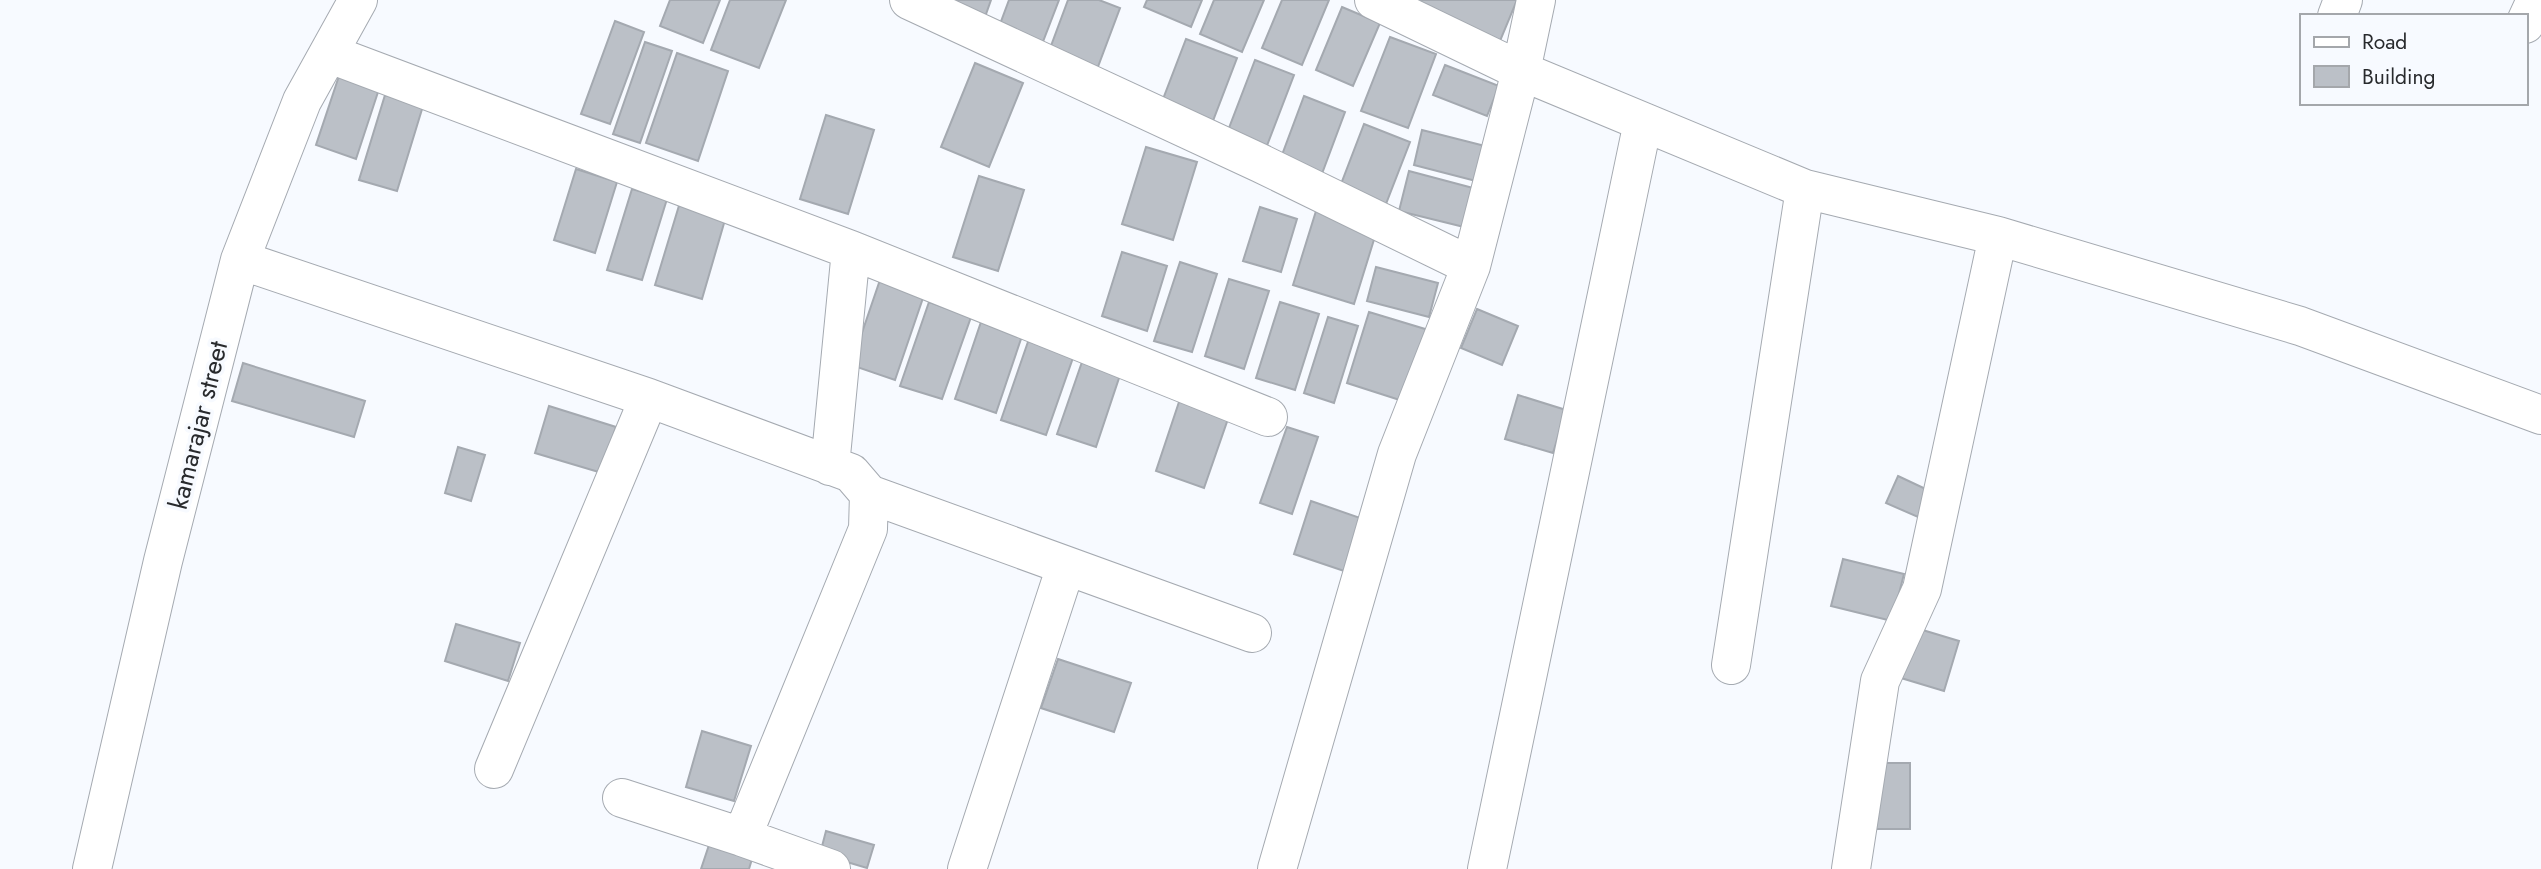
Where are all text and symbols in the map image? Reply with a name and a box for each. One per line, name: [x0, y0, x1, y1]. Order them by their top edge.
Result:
legend: [2300, 14, 2527, 105]
text: Road: [2362, 27, 2407, 57]
text: Building: [2362, 62, 2435, 92]
street label: kamarajar street: [159, 336, 237, 513]

